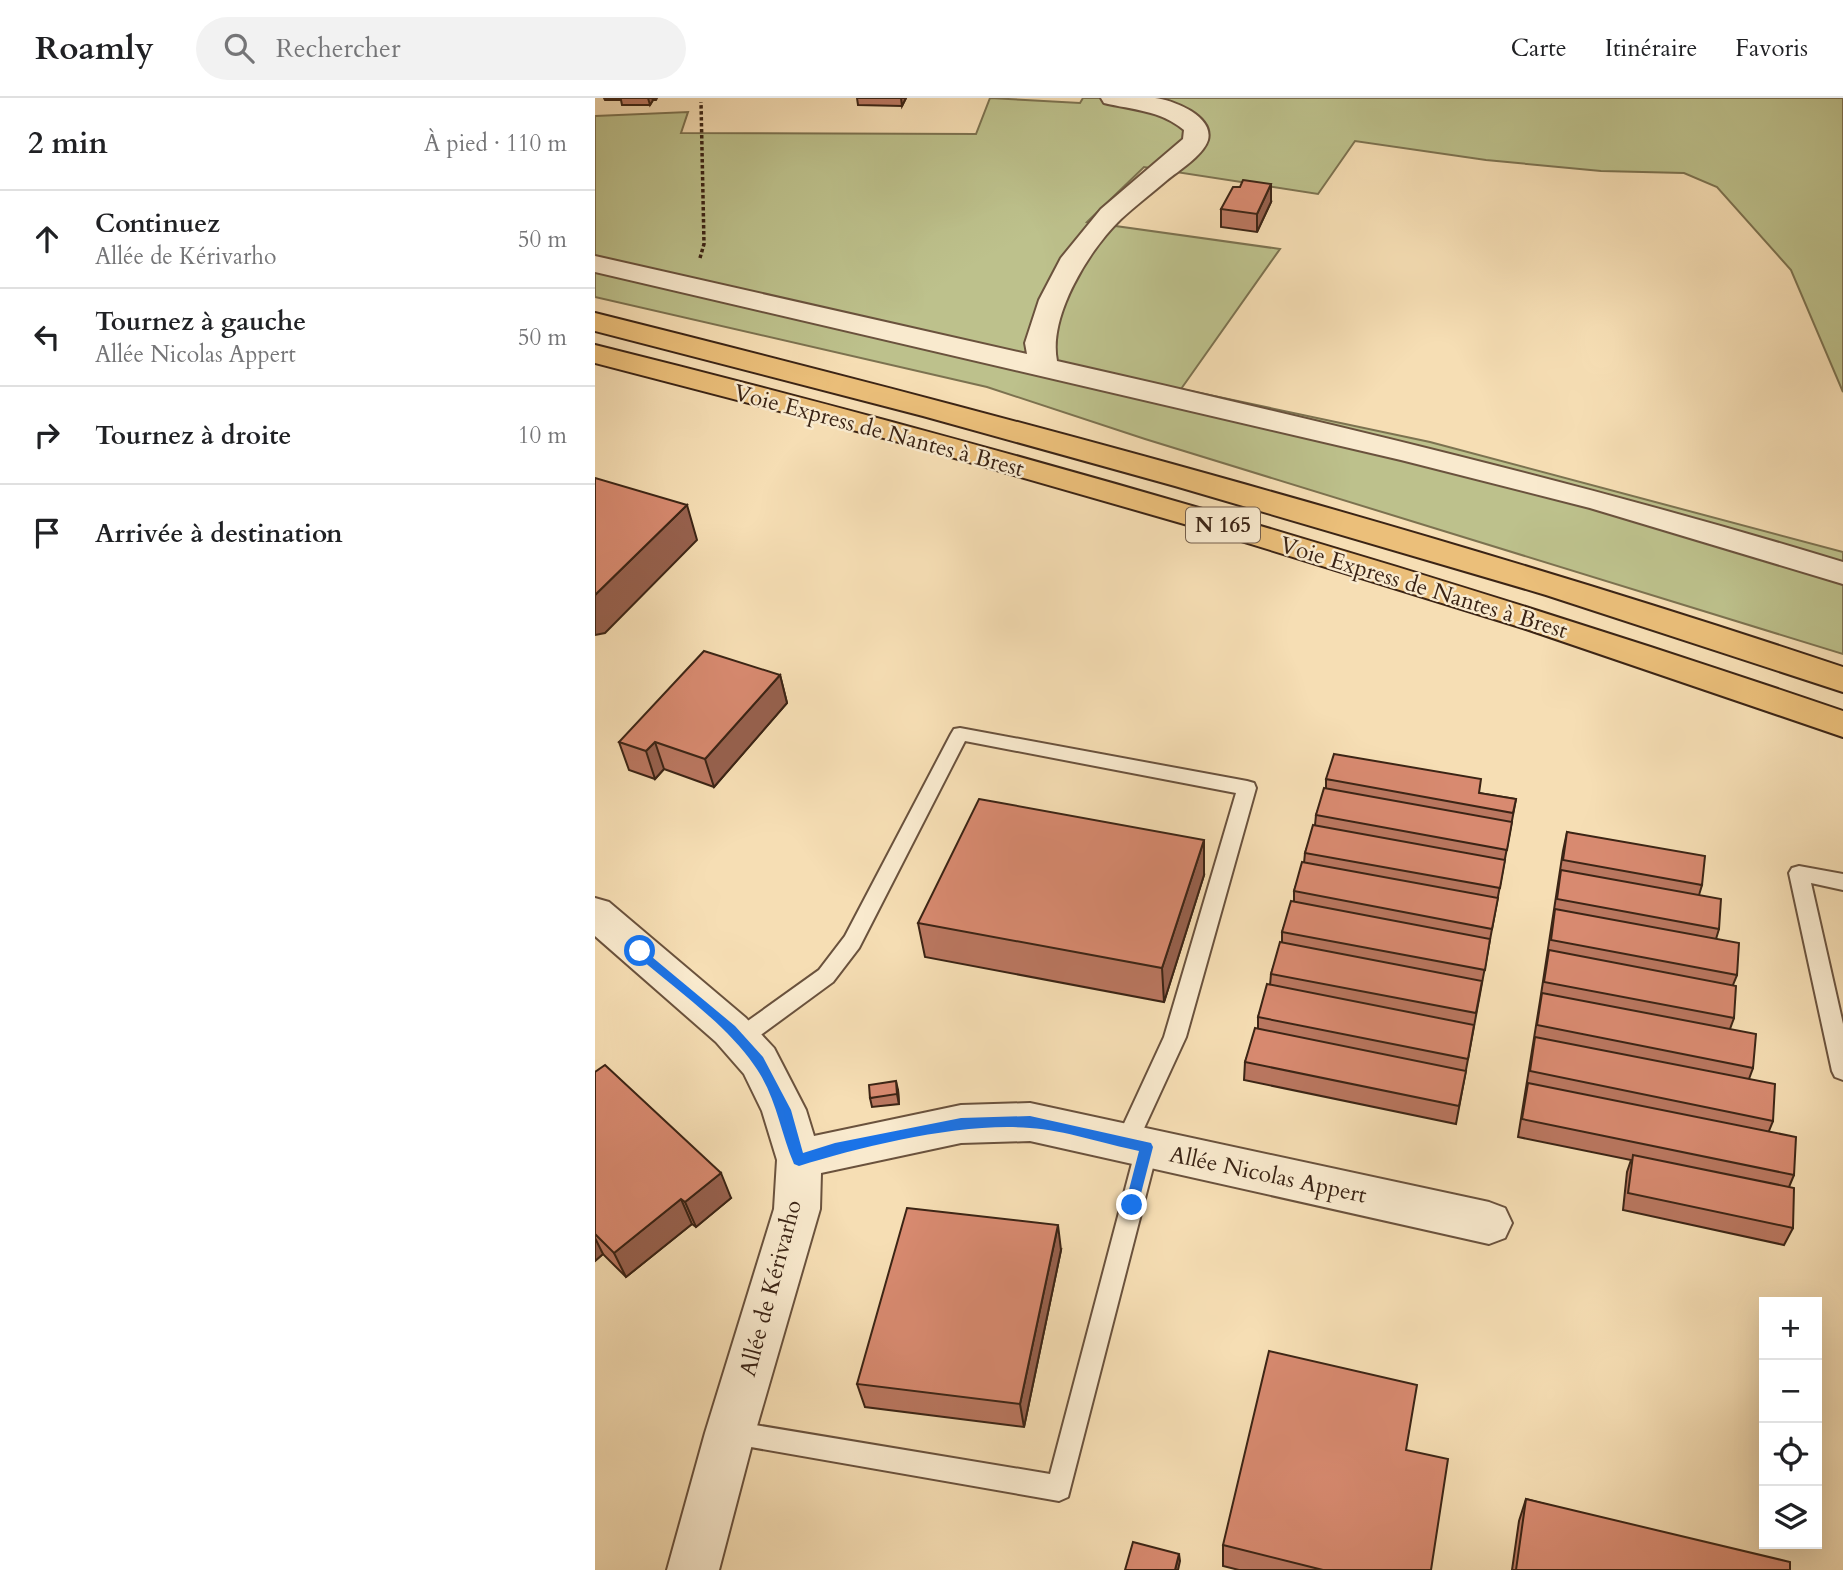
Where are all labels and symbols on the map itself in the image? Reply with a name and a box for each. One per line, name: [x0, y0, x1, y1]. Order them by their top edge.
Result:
street label: Voie Express de Nantes à Brest: [730, 377, 1027, 484]
road number: N 165: [1186, 508, 1260, 542]
street label: Voie Express de Nantes à Brest: [1276, 529, 1571, 646]
route start: [624, 935, 655, 966]
street label: Allée Nicolas Appert: [1166, 1138, 1369, 1211]
route end: [1116, 1189, 1147, 1220]
street label: Allée de Kérivarho: [732, 1196, 809, 1380]

